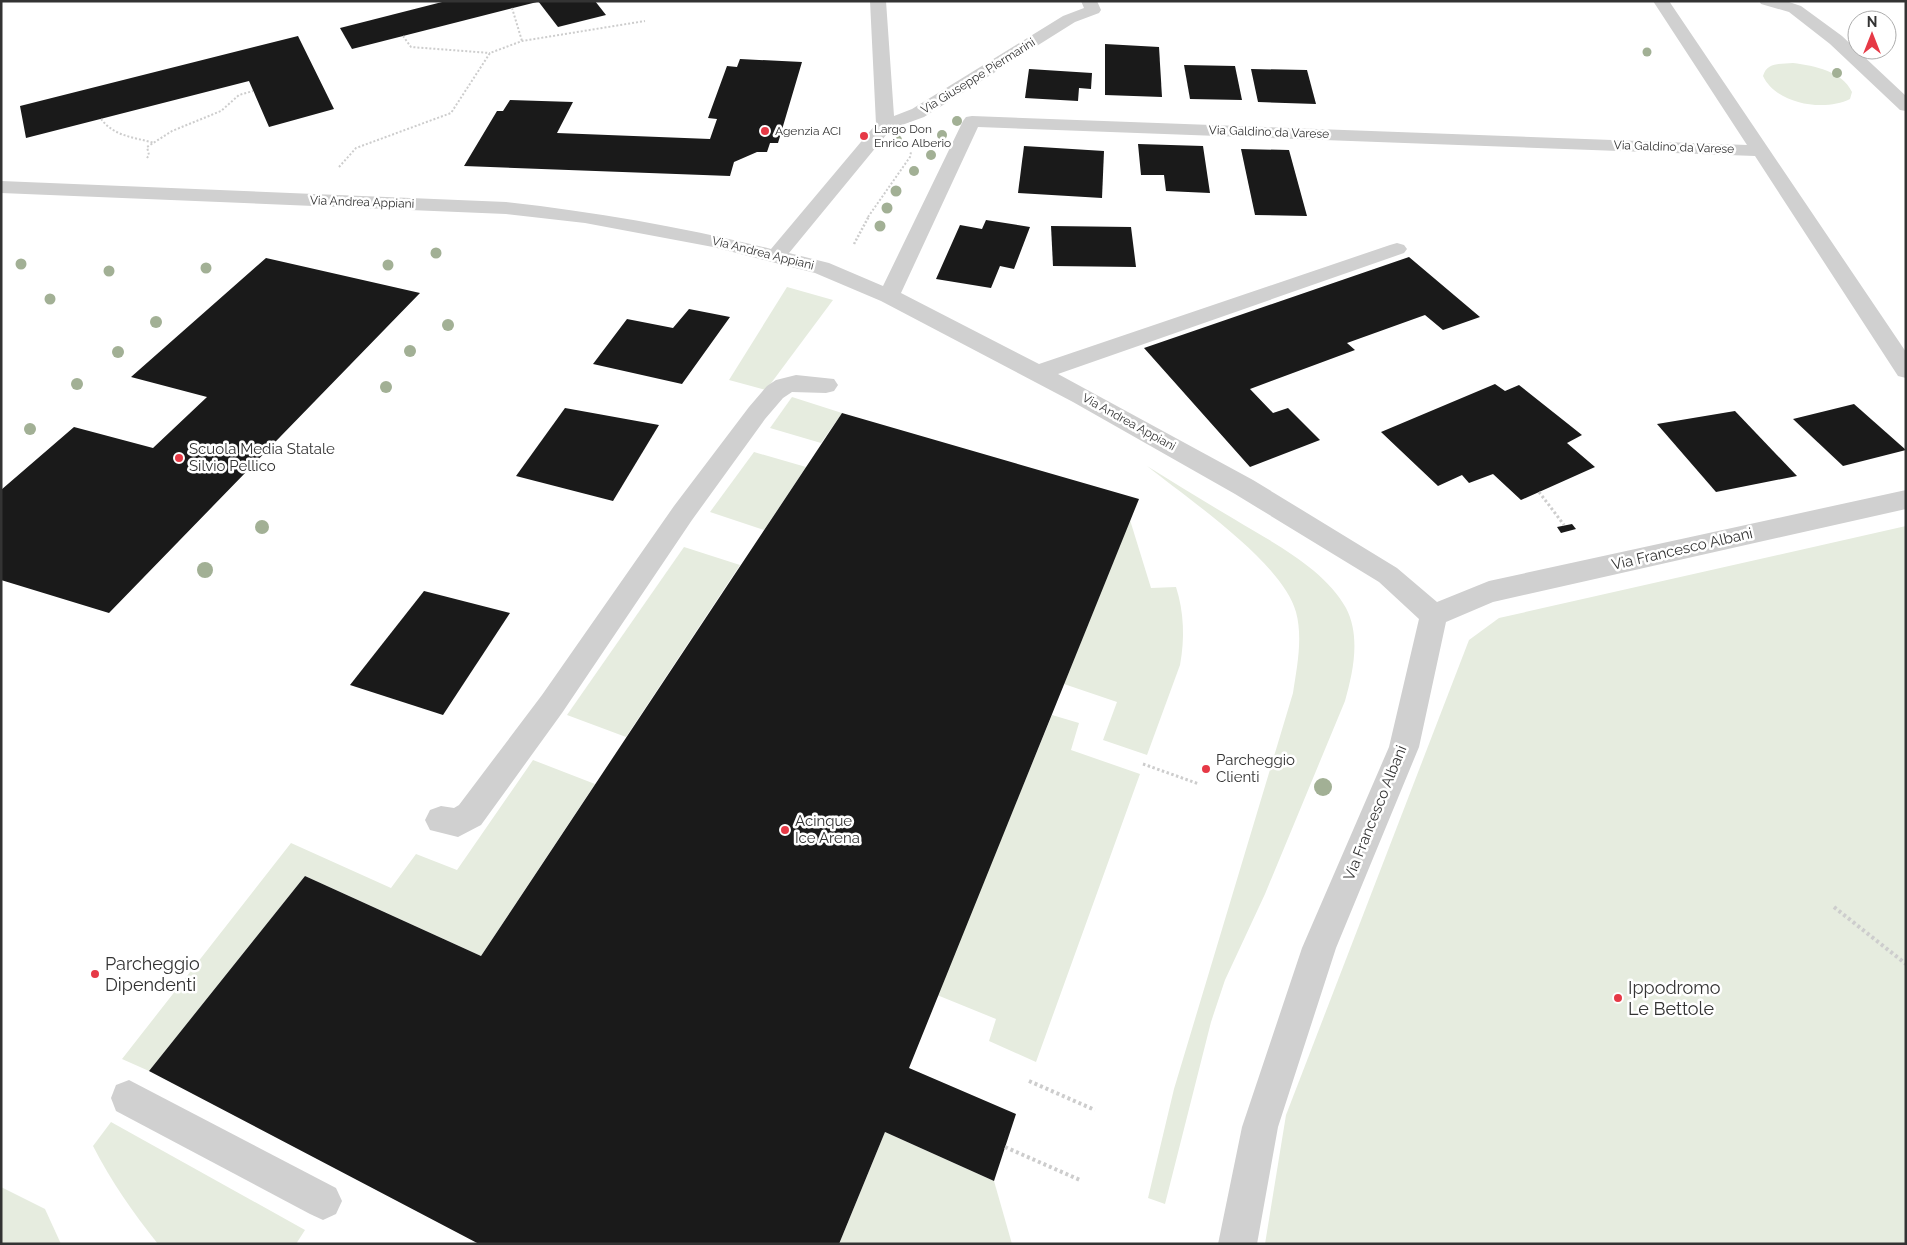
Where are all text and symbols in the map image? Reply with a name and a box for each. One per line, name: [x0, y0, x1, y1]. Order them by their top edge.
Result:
north arrow: [1847, 10, 1897, 60]
text: N: [1867, 14, 1877, 30]
street label: Via Giuseppe Piermarini: [918, 35, 1038, 117]
place label: Largo Don Enrico Alberio: [874, 122, 951, 150]
street label: Via Galdino da Varese: [1208, 123, 1330, 141]
place label: Agenzia ACI: [775, 124, 841, 138]
marker: Agenzia ACI: [759, 125, 771, 137]
marker: Largo Don Enrico Alberio: [858, 130, 870, 142]
street label: Via Galdino da Varese: [1613, 138, 1735, 156]
street label: Via Andrea Appiani: [310, 193, 414, 211]
street label: Via Andrea Appiani: [711, 234, 815, 272]
street label: Via Andrea Appiani: [1080, 391, 1178, 453]
place label: Scuola Media Statale Silvio Pellico: [189, 440, 335, 475]
marker: Scuola Media Statale Silvio Pellico: [173, 452, 185, 464]
street label: Via Francesco Albani: [1610, 524, 1754, 574]
street label: Via Francesco Albani: [1340, 743, 1410, 883]
place label: Parcheggio Clienti: [1216, 751, 1295, 786]
marker: Parcheggio Clienti: [1200, 763, 1212, 775]
place label: Acinque Ice Arena: [795, 812, 860, 847]
marker: Acinque Ice Arena: [779, 824, 791, 836]
place label: Parcheggio Dipendenti: [105, 953, 200, 995]
marker: Parcheggio Dipendenti: [89, 968, 101, 980]
place label: Ippodromo Le Bettole: [1628, 977, 1721, 1019]
marker: Ippodromo Le Bettole: [1612, 992, 1624, 1004]

